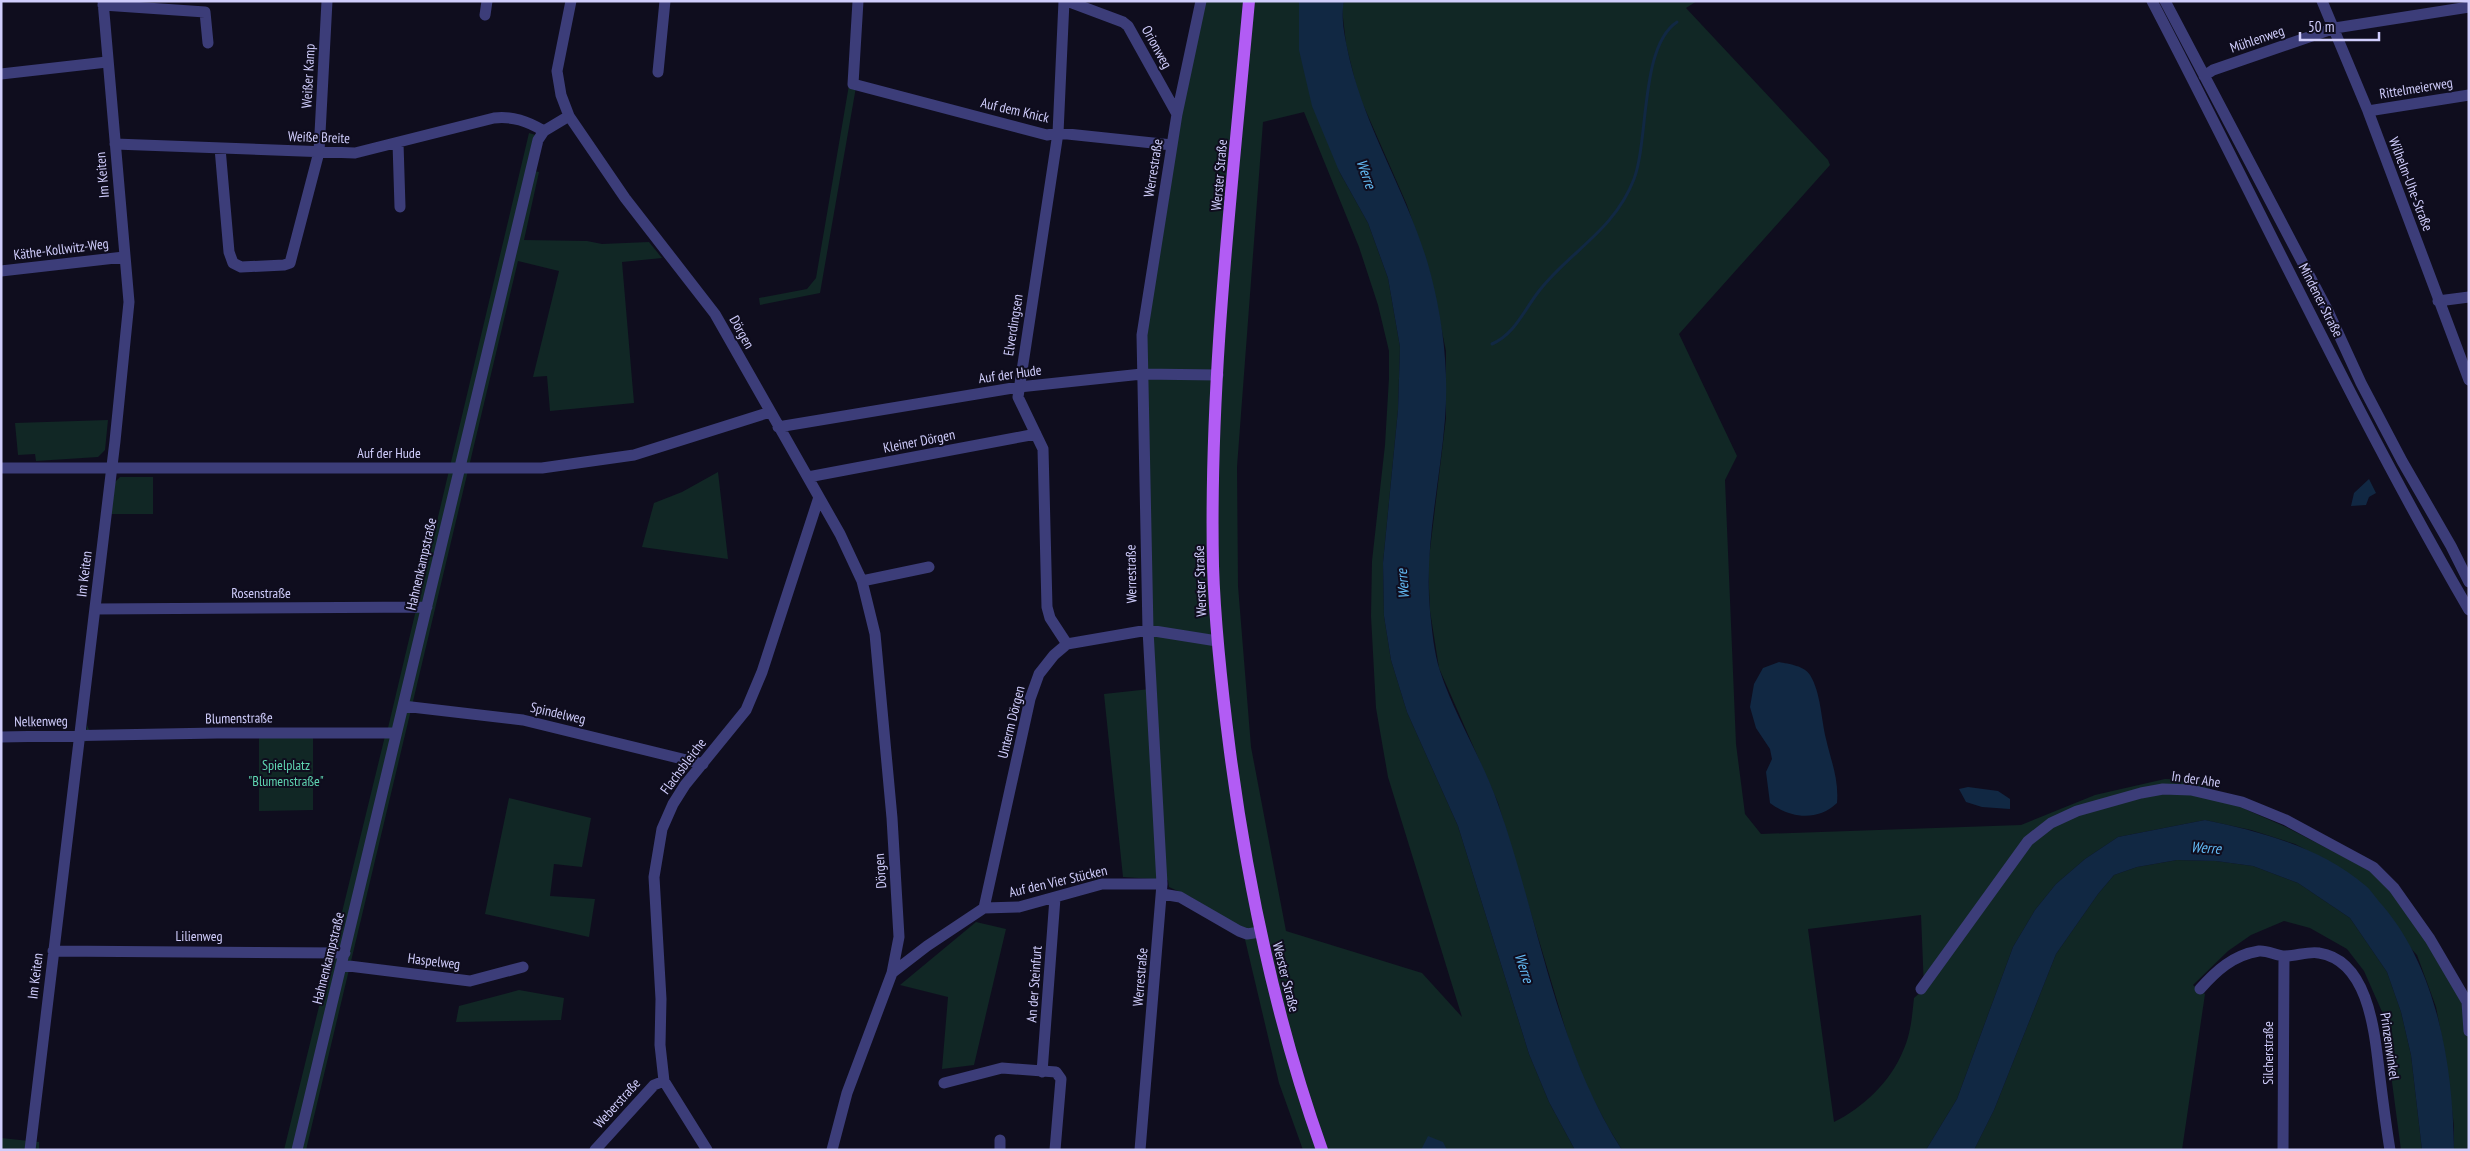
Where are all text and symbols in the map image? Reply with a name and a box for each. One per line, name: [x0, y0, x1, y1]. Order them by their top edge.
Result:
scale bar: [2300, 10, 2379, 42]
text: 50 m: [2308, 17, 2334, 36]
street label: Mühlenweg: [2227, 21, 2287, 57]
street label: Orionweg: [1138, 22, 1176, 72]
street label: Weißer Kamp: [297, 43, 319, 109]
street label: Rittelmeierweg: [2378, 73, 2454, 103]
street label: Auf dem Knick: [979, 93, 1051, 127]
street label: Weiße Breite: [288, 127, 351, 147]
street label: Wilhelm-Uhe-Straße: [2385, 134, 2437, 234]
street label: Werrestraße: [1140, 137, 1167, 198]
street label: Werster Straße: [1207, 138, 1231, 211]
street label: Im Keiten: [91, 151, 113, 199]
water label: Werre: [1352, 156, 1381, 192]
street label: Käthe-Kollwitz-Weg: [12, 234, 110, 264]
street label: Mindener Straße: [2295, 260, 2347, 340]
street label: Elverdingsen: [999, 293, 1027, 357]
street label: Dörgen: [726, 312, 758, 352]
street label: Auf der Hude: [977, 361, 1043, 387]
street label: Kleiner Dörgen: [881, 425, 957, 457]
street label: Auf der Hude: [357, 444, 421, 462]
street label: Hahnenkampstraße: [402, 516, 440, 612]
street label: Werrestraße: [1121, 544, 1141, 604]
street label: Werster Straße: [1190, 545, 1210, 617]
street label: Im Keiten: [72, 550, 96, 598]
water label: Werre: [1392, 567, 1413, 600]
street label: Rosenstraße: [231, 584, 291, 602]
street label: Unterm Dörgen: [993, 684, 1029, 760]
street label: Spindelweg: [529, 698, 587, 728]
street label: Blumenstraße: [205, 708, 273, 728]
street label: Nelkenweg: [14, 712, 68, 730]
street label: Flachsbleiche: [656, 734, 710, 798]
park label: Spielplatz "Blumenstraße": [248, 756, 324, 790]
street label: In der Ahe: [2170, 767, 2222, 791]
water label: Werre: [2190, 837, 2223, 858]
street label: Dörgen: [870, 853, 890, 889]
street label: Auf den Vier Stücken: [1007, 861, 1109, 901]
street label: Hahnenkampstraße: [308, 910, 348, 1006]
street label: Lilienweg: [176, 927, 222, 945]
street label: Werster Straße: [1269, 940, 1303, 1014]
street label: An der Steinfurt: [1022, 945, 1046, 1023]
street label: Werrestraße: [1128, 947, 1152, 1007]
street label: Haspelweg: [407, 949, 461, 973]
water label: Werre: [1511, 951, 1538, 986]
street label: Im Keiten: [23, 952, 47, 1000]
street label: Prinzenwinkel: [2376, 1011, 2404, 1081]
street label: Silcherstraße: [2259, 1021, 2277, 1085]
street label: Weberstraße: [590, 1074, 644, 1132]

